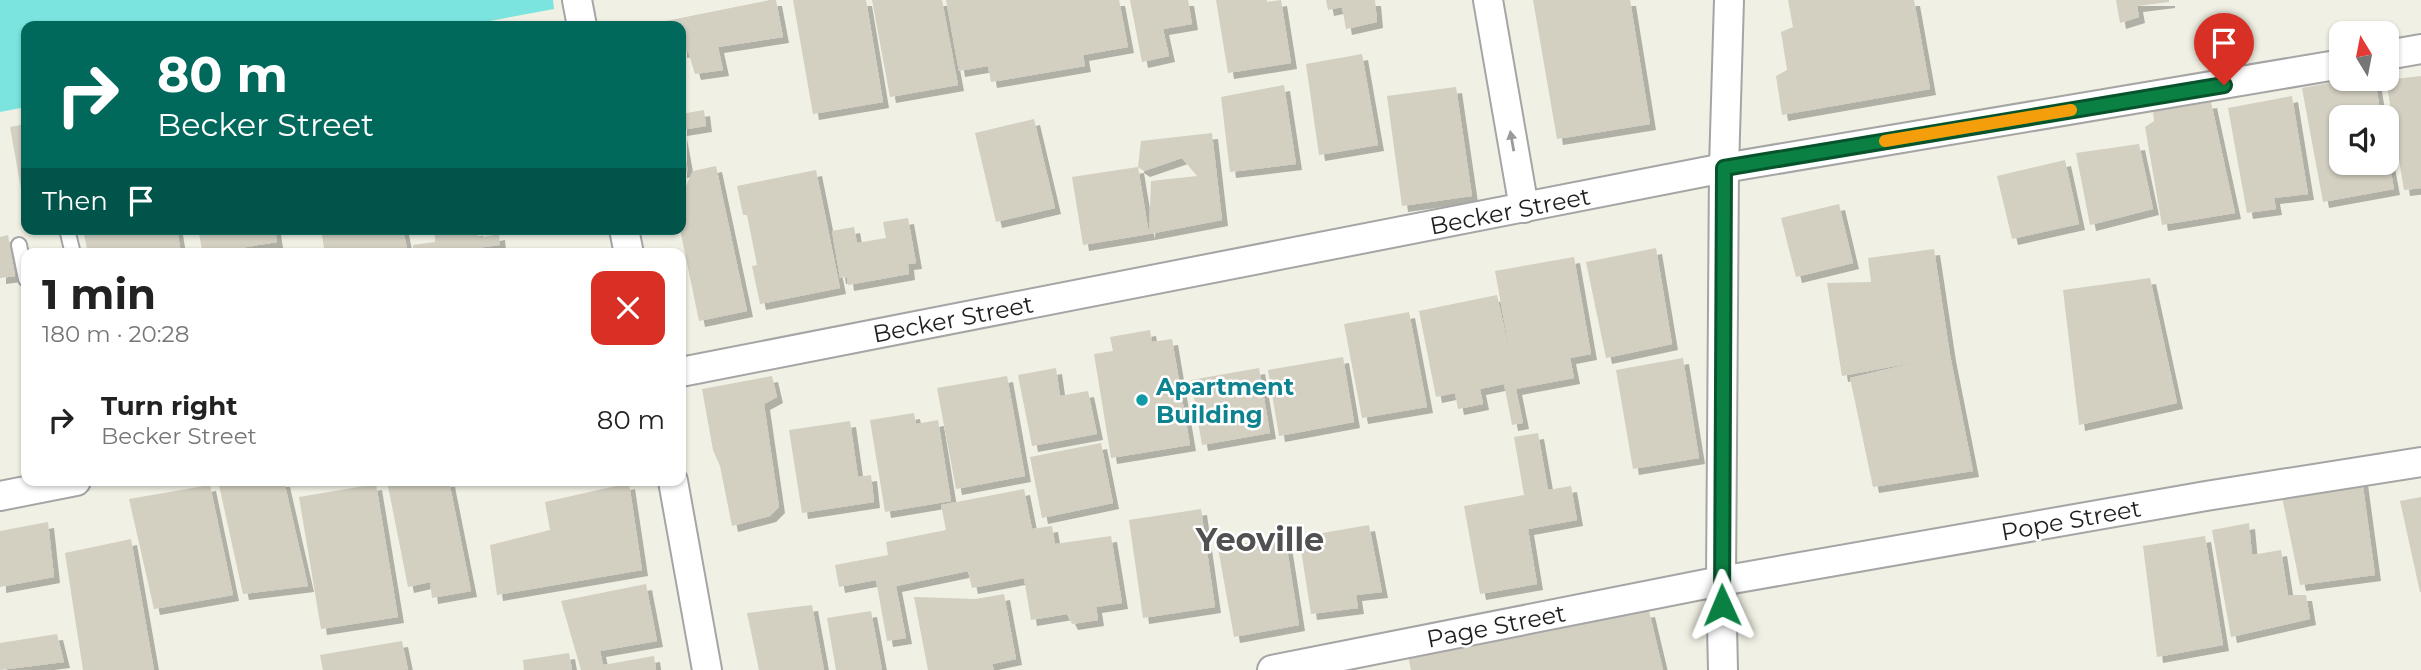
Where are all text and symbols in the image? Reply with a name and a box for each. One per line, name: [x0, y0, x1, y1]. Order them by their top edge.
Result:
pin: [2194, 13, 2254, 85]
north arrow: [2329, 21, 2399, 91]
map controls: [2329, 21, 2399, 175]
icon: arrive: [2205, 24, 2243, 62]
text: 80 m: [157, 45, 288, 104]
icon: right: [42, 49, 133, 140]
text: Becker Street: [157, 105, 374, 144]
button: sound: [2329, 105, 2399, 175]
one-way arrow: [1506, 130, 1517, 152]
street label: Becker Street: [1427, 181, 1593, 241]
icon: arrive: [122, 182, 160, 220]
text: Then: [42, 185, 108, 217]
text: 1 min: [42, 268, 156, 320]
button: close: [591, 271, 665, 345]
street label: Becker Street: [870, 289, 1036, 349]
text: 180 m · 20:28: [42, 320, 189, 348]
place label: Apartment Building: [1155, 372, 1295, 429]
text: Turn right: [101, 390, 237, 422]
marker: Apartment Building: [1134, 392, 1150, 408]
icon: right: [42, 401, 80, 439]
text: 80 m: [597, 404, 665, 436]
text: Becker Street: [101, 422, 257, 450]
street label: Pope Street: [1999, 493, 2143, 547]
district label: Yeoville: [1195, 520, 1324, 559]
position arrow: [1685, 568, 1759, 642]
street label: Page Street: [1424, 598, 1568, 654]

